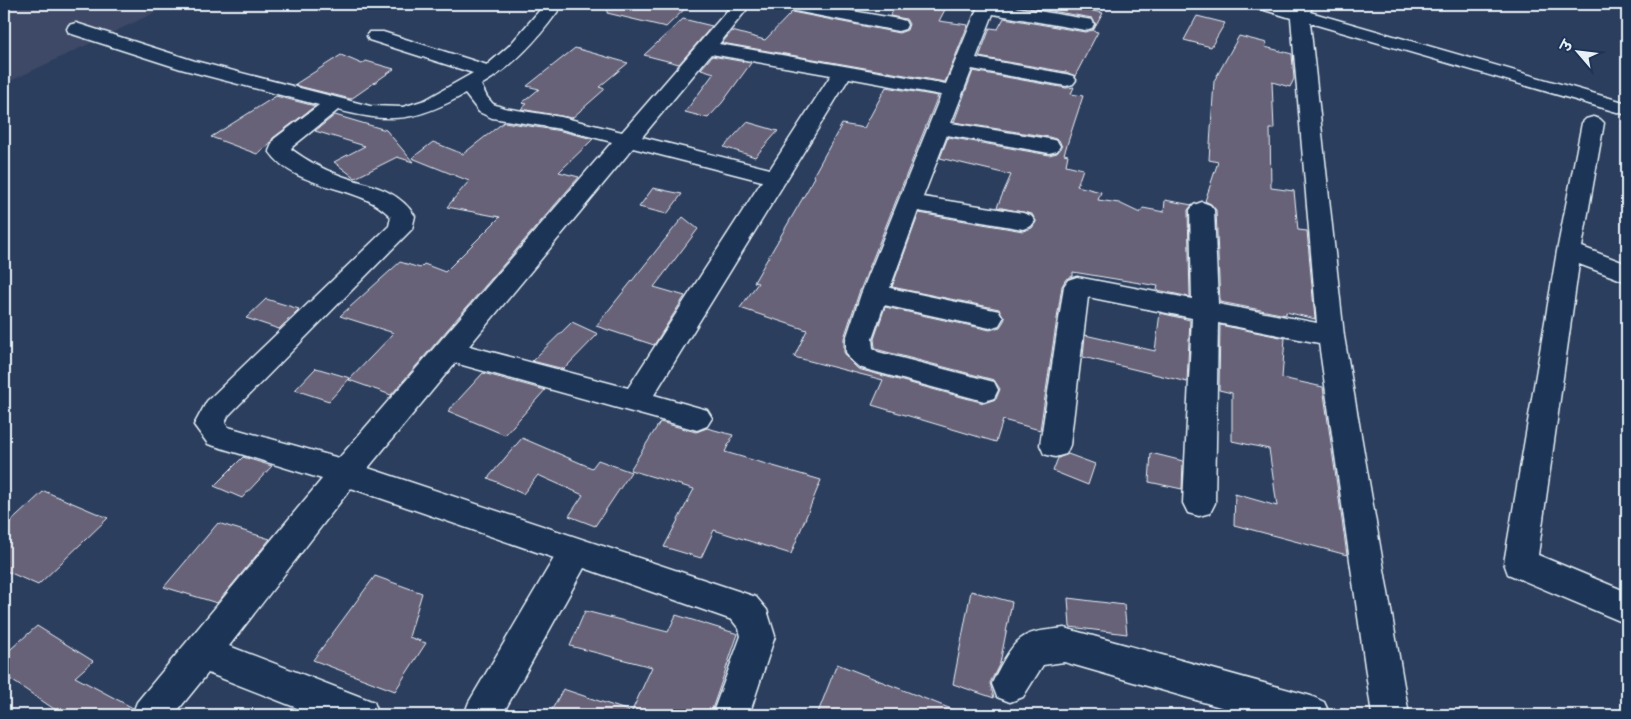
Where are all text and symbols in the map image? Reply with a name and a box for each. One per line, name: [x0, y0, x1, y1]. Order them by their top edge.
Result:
north arrow: [1554, 28, 1604, 78]
text: उ: [1555, 36, 1577, 56]

